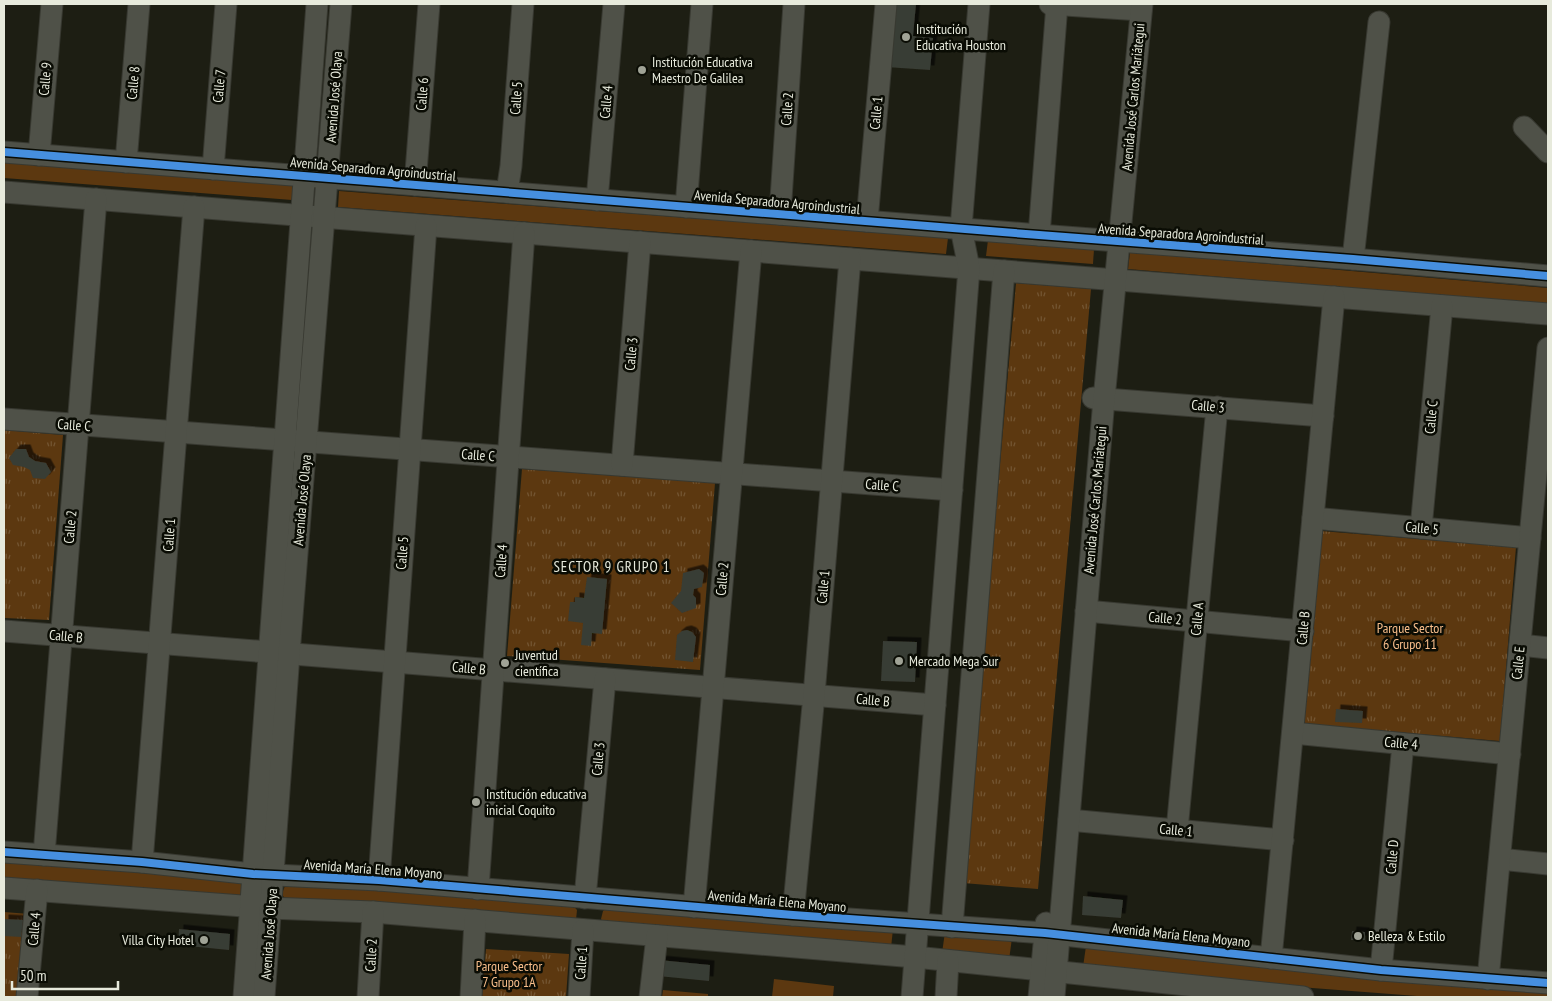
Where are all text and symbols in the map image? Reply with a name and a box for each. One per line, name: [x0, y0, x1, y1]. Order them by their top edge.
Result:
place label: Institución Educativa Houston: [916, 20, 1006, 54]
street label: Avenida José Carlos Mariátegui: [1118, 22, 1148, 172]
marker: Institución Educativa Houston: [900, 31, 912, 43]
street label: Avenida José Olaya: [322, 51, 346, 143]
place label: Institución Educativa Maestro De Galilea: [652, 53, 753, 87]
street label: Calle 9: [35, 62, 55, 96]
marker: Institución Educativa Maestro De Galilea: [636, 64, 648, 76]
street label: Calle 8: [123, 66, 143, 100]
street label: Calle 7: [209, 69, 229, 103]
street label: Calle 6: [412, 77, 432, 111]
street label: Calle 5: [506, 81, 526, 115]
street label: Calle 4: [596, 84, 616, 119]
street label: Calle 2: [777, 92, 797, 126]
street label: Calle 1: [866, 96, 886, 130]
street label: Avenida Separadora Agroindustrial: [289, 153, 457, 185]
street label: Avenida Separadora Agroindustrial: [693, 186, 861, 218]
street label: Avenida Separadora Agroindustrial: [1097, 219, 1265, 249]
street label: Calle 3: [621, 337, 641, 371]
street label: Calle 3: [1191, 396, 1225, 416]
street label: Calle C: [1421, 399, 1441, 434]
street label: Calle C: [57, 415, 92, 435]
street label: Avenida José Carlos Mariátegui: [1080, 425, 1110, 575]
street label: Calle C: [461, 445, 496, 465]
street label: Avenida José Olaya: [289, 454, 315, 546]
street label: Calle C: [865, 475, 900, 495]
street label: Calle 2: [60, 510, 80, 544]
street label: Calle 1: [159, 518, 179, 552]
street label: Calle 5: [1405, 518, 1439, 538]
street label: Calle 5: [392, 536, 412, 570]
street label: Calle 4: [491, 543, 511, 578]
district label: SECTOR 9 GRUPO 1: [553, 557, 671, 576]
street label: Calle 2: [712, 562, 732, 596]
street label: Calle 1: [813, 570, 833, 604]
street label: Calle A: [1187, 601, 1207, 636]
street label: Calle 2: [1148, 608, 1182, 628]
street label: Calle B: [1293, 610, 1313, 646]
park label: Parque Sector 6 Grupo 11: [1377, 619, 1443, 653]
street label: Calle B: [48, 626, 84, 646]
place label: Juventud científica: [514, 646, 559, 680]
street label: Calle E: [1507, 646, 1529, 680]
place label: Mercado Mega Sur: [909, 652, 998, 670]
marker: Mercado Mega Sur: [893, 655, 905, 667]
marker: Juventud científica: [499, 657, 511, 669]
street label: Calle B: [451, 658, 487, 678]
street label: Calle B: [855, 690, 891, 710]
street label: Calle 4: [1384, 733, 1419, 753]
street label: Calle 3: [588, 742, 608, 776]
place label: Institución educativa inicial Coquito: [486, 785, 587, 819]
marker: Institución educativa inicial Coquito: [470, 796, 482, 808]
street label: Calle 1: [1159, 820, 1193, 840]
street label: Calle D: [1382, 839, 1402, 875]
street label: Avenida María Elena Moyano: [303, 855, 443, 883]
street label: Avenida María Elena Moyano: [707, 886, 847, 916]
street label: Avenida José Olaya: [257, 888, 281, 980]
street label: Calle 4: [24, 911, 44, 946]
street label: Avenida María Elena Moyano: [1111, 919, 1251, 951]
place label: Belleza & Estilo: [1368, 927, 1445, 945]
marker: Belleza & Estilo: [1352, 930, 1364, 942]
place label: Villa City Hotel: [121, 931, 195, 949]
marker: Villa City Hotel: [198, 934, 210, 946]
street label: Calle 2: [361, 938, 381, 972]
street label: Calle 1: [571, 946, 591, 980]
park label: Parque Sector 7 Grupo 1A: [476, 957, 542, 991]
scale bar: [12, 958, 119, 990]
text: 50 m: [20, 966, 46, 985]

